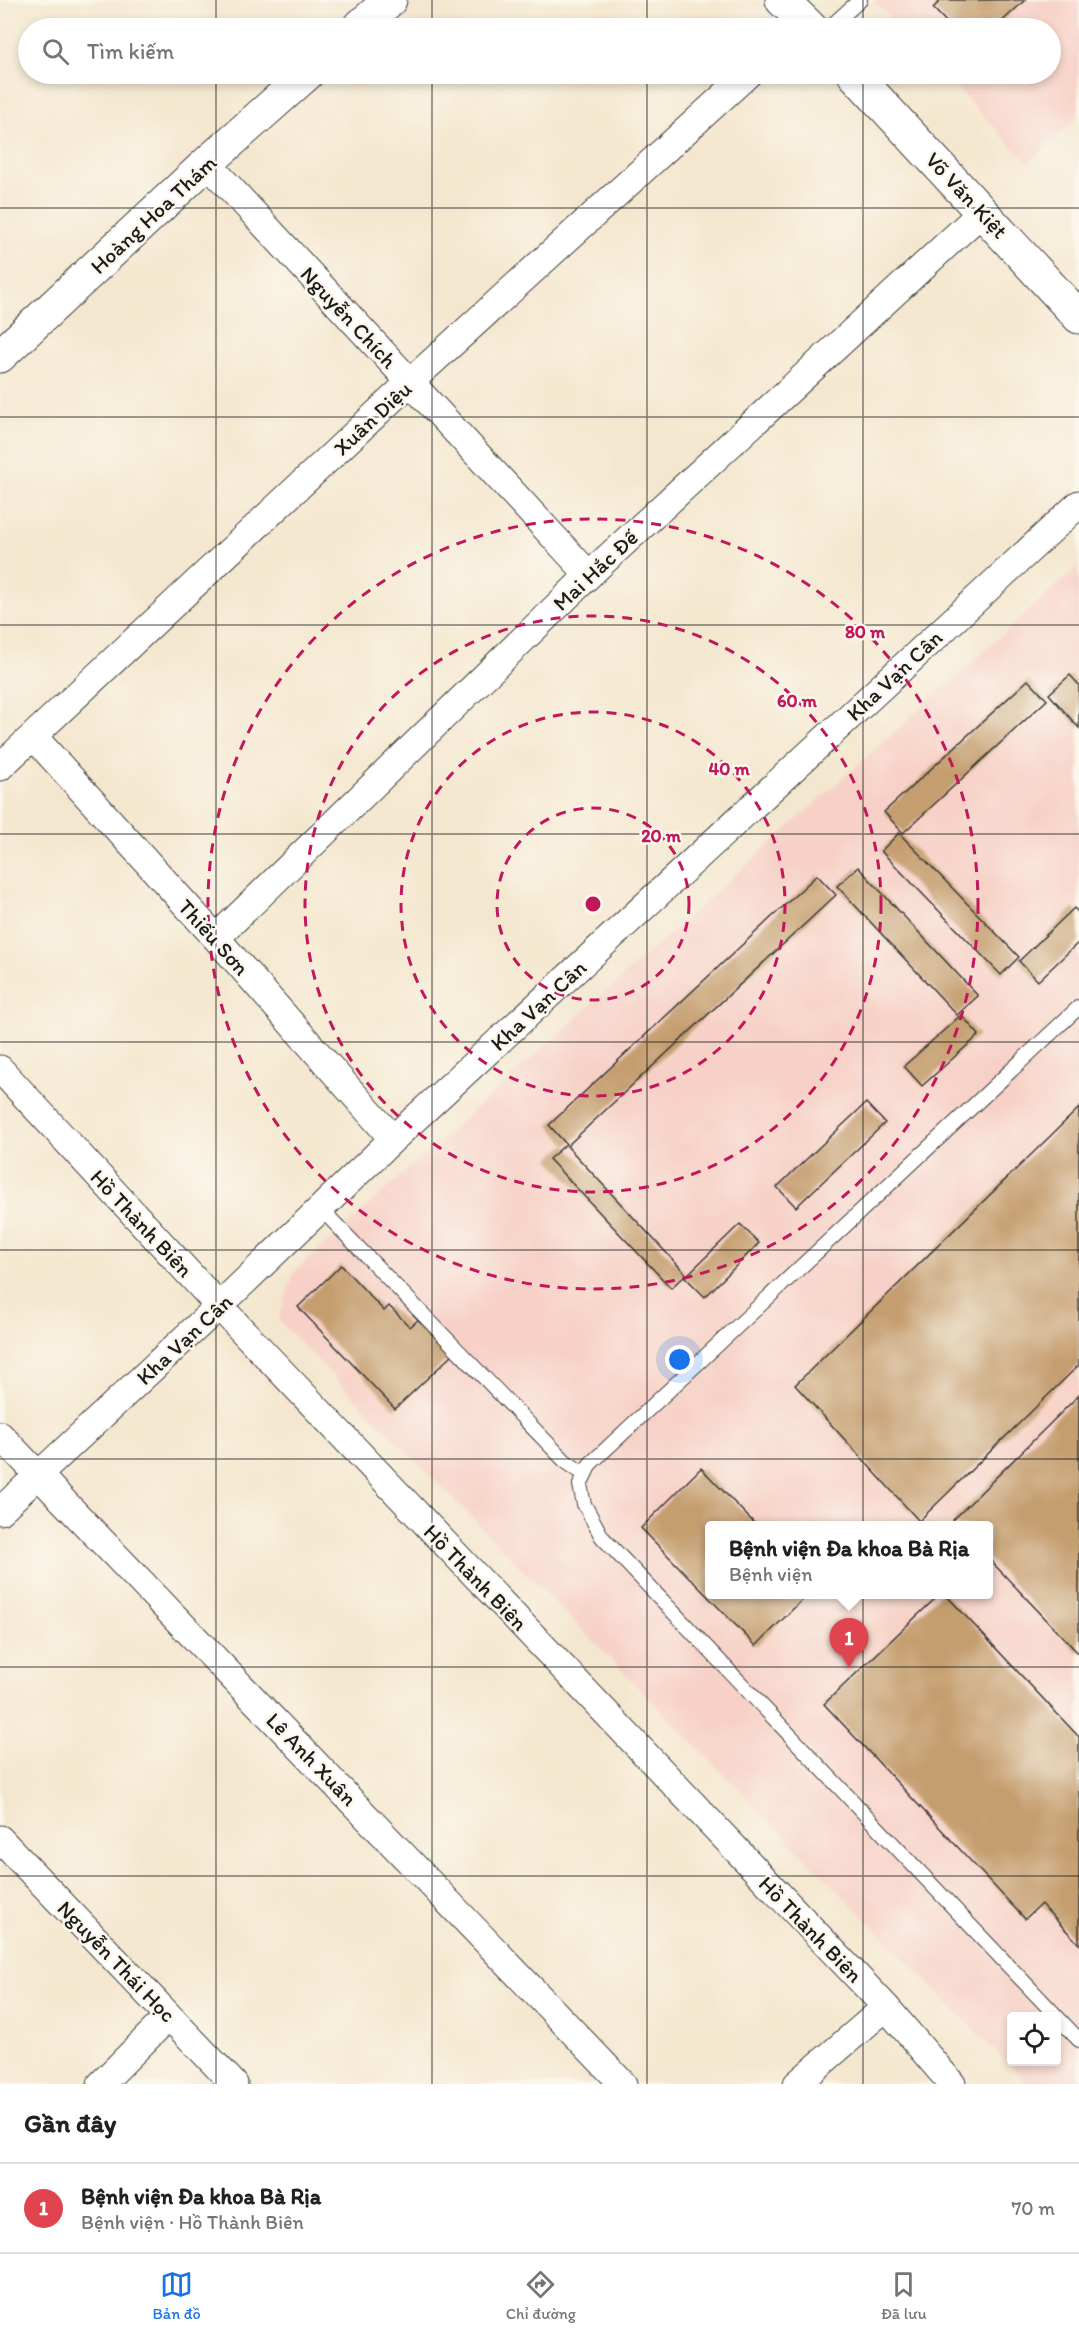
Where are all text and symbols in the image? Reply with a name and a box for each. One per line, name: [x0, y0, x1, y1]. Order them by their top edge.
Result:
search box: [18, 18, 1061, 84]
icon: search: [39, 35, 72, 68]
text: Tìm kiếm: [87, 38, 174, 65]
street label: Võ Văn Kiệt: [920, 146, 1014, 244]
street label: Hoàng Hoa Thám: [85, 149, 222, 280]
street label: Nguyễn Chích: [295, 261, 403, 374]
street label: Xuân Diệu: [328, 375, 417, 461]
street label: Mai Hắc Đế: [547, 524, 644, 617]
text: 80 m: [845, 621, 886, 643]
street label: Kha Vạn Cân: [841, 624, 948, 727]
text: 60 m: [777, 690, 818, 712]
text: 40 m: [708, 758, 750, 780]
text: 20 m: [641, 825, 682, 847]
street label: Thiếu Sơn: [172, 894, 255, 982]
centre of rings: [583, 894, 603, 914]
street label: Kha Vạn Cân: [485, 954, 592, 1057]
street label: Hồ Thành Biên: [85, 1164, 199, 1283]
street label: Kha Vạn Cân: [131, 1288, 238, 1391]
your location: [665, 1345, 694, 1374]
street label: Hồ Thành Biên: [418, 1518, 534, 1637]
popup: [705, 1521, 993, 1599]
text: Bệnh viện Đa khoa Bà Rịa: [729, 1535, 969, 1562]
text: Bệnh viện: [729, 1562, 813, 1586]
pin: 1: [830, 1618, 868, 1668]
street label: Lê Anh Xuân: [260, 1707, 363, 1812]
street label: Hồ Thành Biên: [753, 1870, 869, 1989]
street label: Nguyễn Thái Học: [52, 1895, 182, 2028]
map controls: [1007, 2012, 1061, 2066]
button: locate: [1007, 2012, 1061, 2066]
text: Gần đây: [24, 2107, 116, 2139]
text: Bệnh viện Đa khoa Bà Rịa: [81, 2183, 321, 2210]
text: 1: [39, 2196, 48, 2220]
text: 70 m: [1011, 2196, 1055, 2220]
text: Bệnh viện · Hồ Thành Biên: [81, 2210, 304, 2234]
tab: Bản đồ: [152, 2268, 201, 2323]
tab: Chỉ đường: [506, 2268, 576, 2323]
tab: Đã lưu: [881, 2268, 927, 2323]

